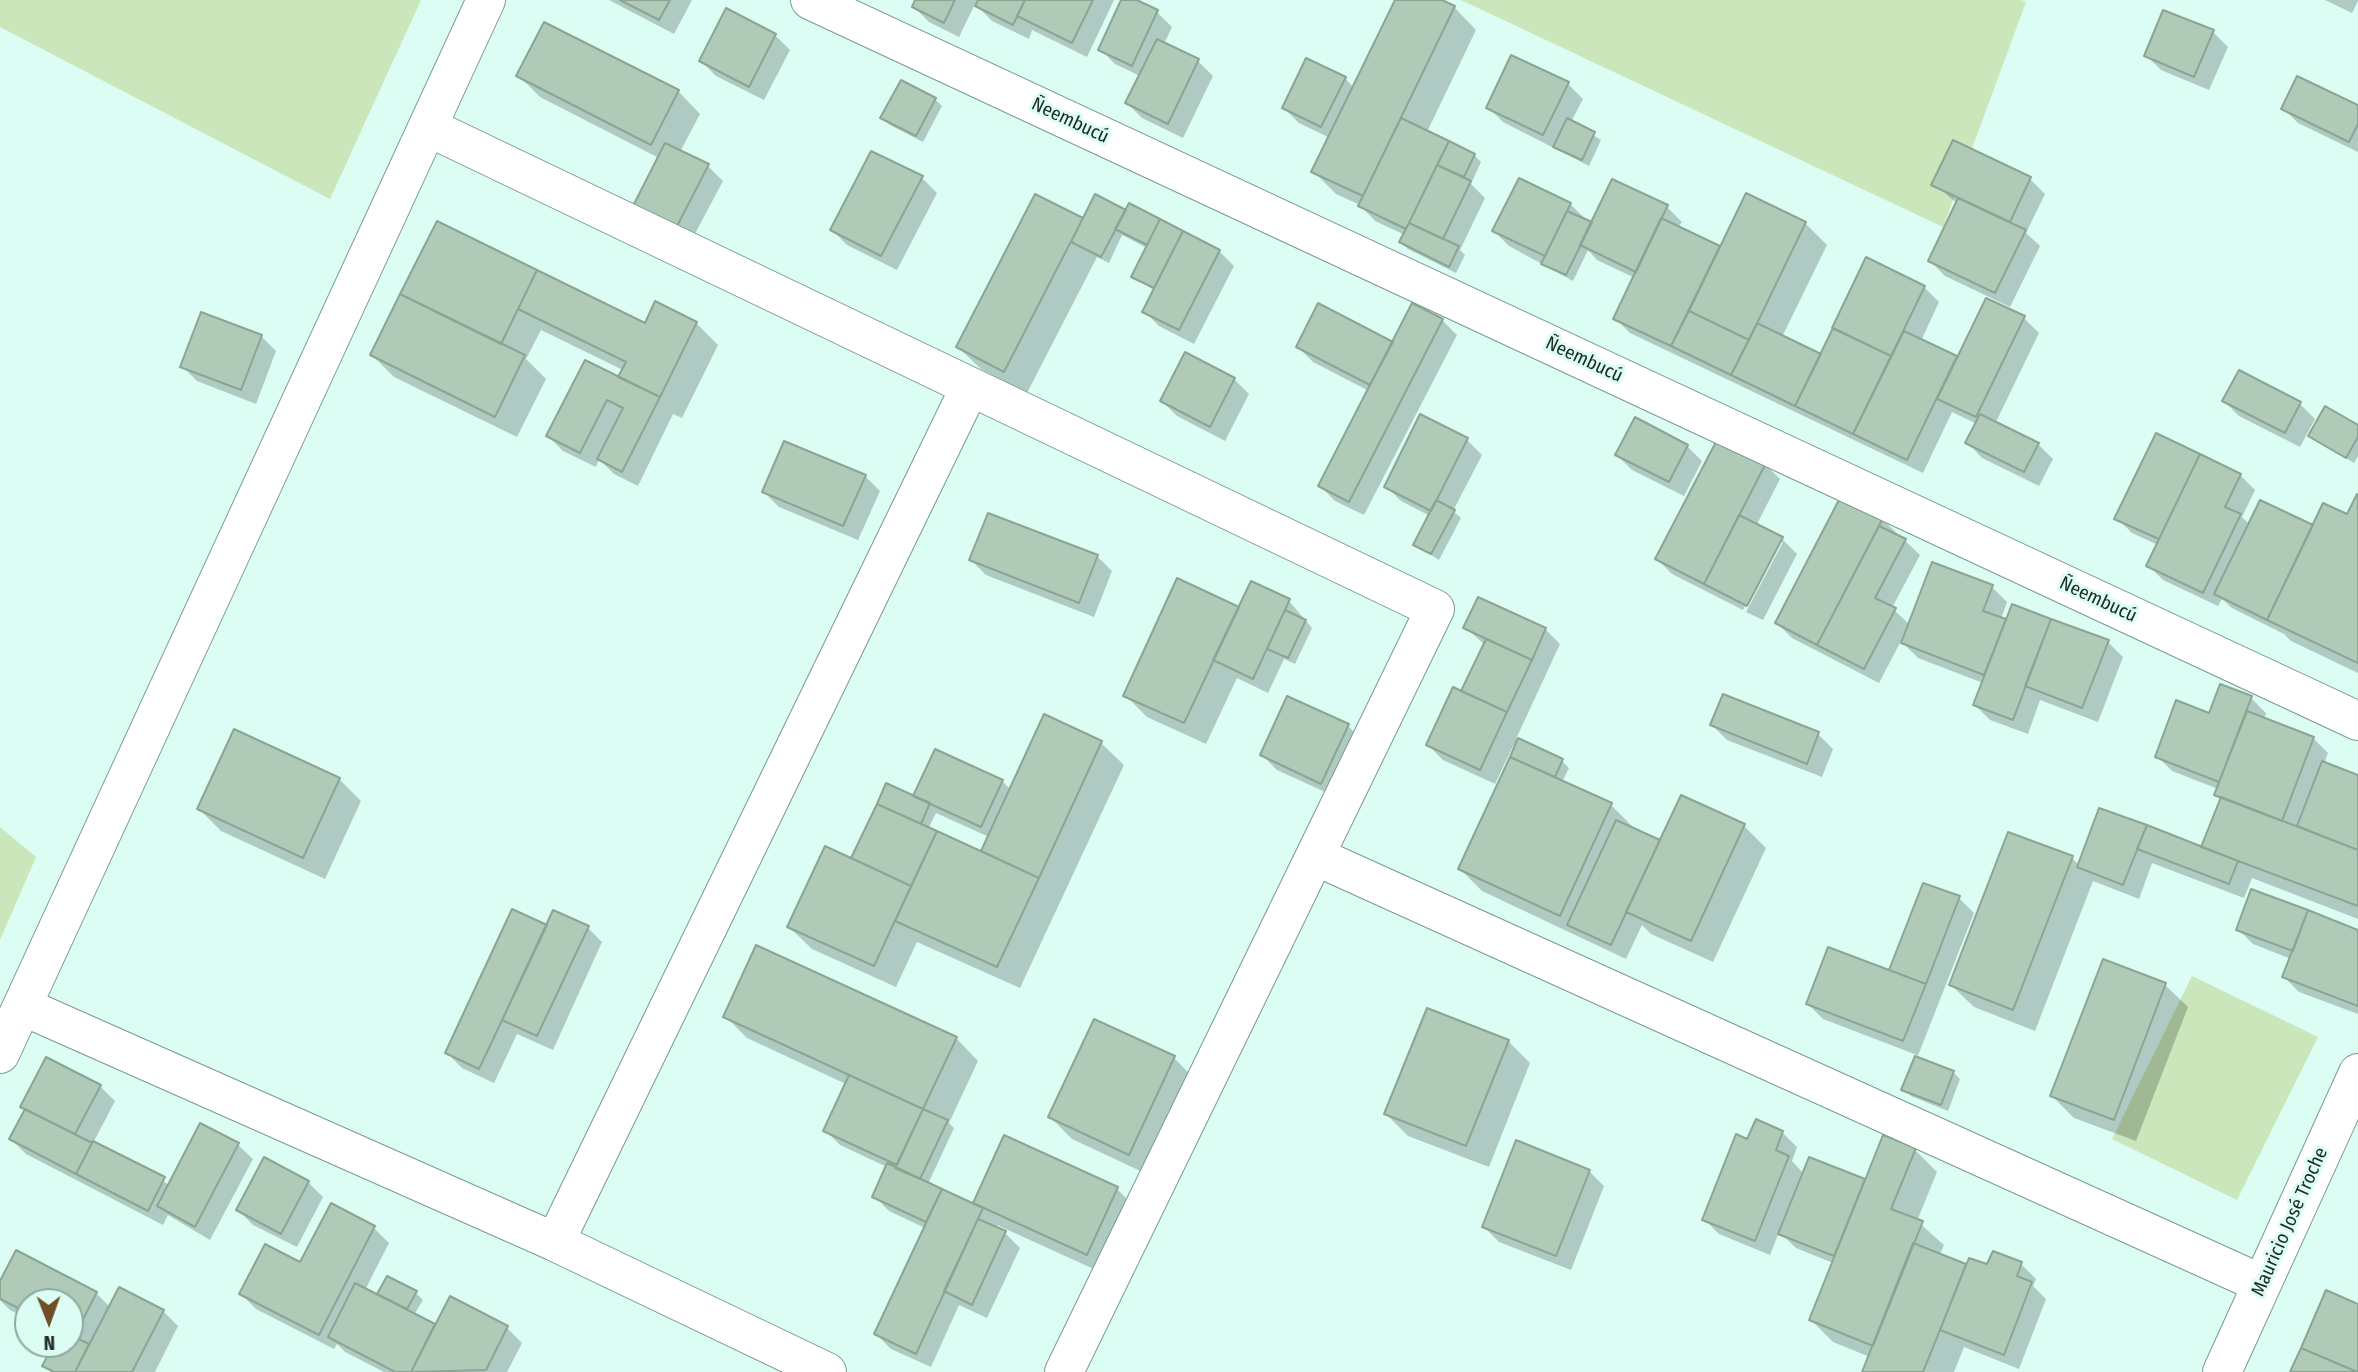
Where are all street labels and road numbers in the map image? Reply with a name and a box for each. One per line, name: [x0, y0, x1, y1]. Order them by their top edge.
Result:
street label: Ñeembucú: [1028, 93, 1112, 149]
street label: Ñeembucú: [1542, 332, 1626, 388]
street label: Ñeembucú: [2056, 572, 2140, 628]
street label: Mauricio José Troche: [2247, 1144, 2333, 1300]

